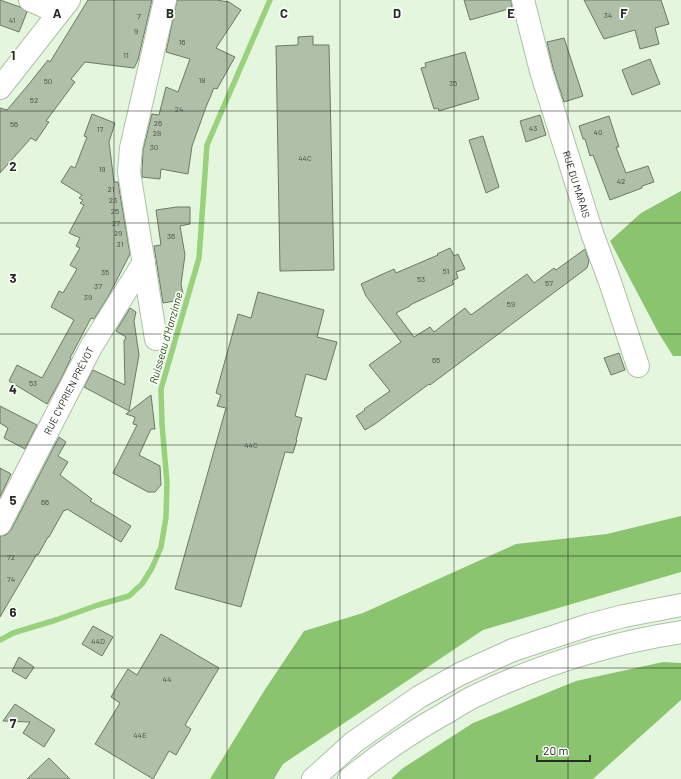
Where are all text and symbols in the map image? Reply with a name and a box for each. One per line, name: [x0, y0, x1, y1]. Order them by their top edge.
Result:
text: A: [53, 5, 62, 21]
text: B: [166, 5, 174, 21]
text: C: [280, 5, 288, 21]
text: D: [393, 5, 401, 21]
text: E: [507, 5, 515, 21]
text: F: [620, 5, 628, 21]
house number: 34: [604, 10, 612, 20]
house number: 7: [137, 11, 141, 21]
house number: 41: [9, 15, 15, 25]
house number: 9: [134, 26, 138, 36]
house number: 16: [179, 37, 185, 47]
text: 1: [11, 47, 15, 63]
house number: 11: [123, 50, 129, 60]
house number: 18: [199, 75, 205, 85]
house number: 50: [44, 76, 52, 86]
house number: 35: [449, 78, 457, 88]
house number: 52: [30, 95, 38, 105]
house number: 24: [175, 104, 183, 114]
house number: 26: [154, 118, 162, 128]
house number: 56: [10, 119, 18, 129]
house number: 43: [529, 123, 537, 133]
house number: 17: [97, 124, 104, 134]
house number: 40: [594, 127, 602, 137]
house number: 28: [153, 128, 161, 138]
house number: 30: [150, 142, 158, 152]
street label: RUE DU MARAIS: [560, 149, 593, 219]
house number: 44C: [298, 153, 312, 163]
text: 2: [9, 158, 17, 174]
house number: 19: [99, 164, 105, 174]
house number: 42: [617, 176, 625, 186]
house number: 21: [108, 184, 115, 194]
house number: 23: [109, 195, 117, 205]
house number: 25: [111, 206, 119, 216]
house number: 27: [112, 218, 120, 228]
house number: 29: [114, 228, 122, 238]
house number: 36: [167, 231, 175, 241]
house number: 31: [117, 239, 124, 249]
house number: 51: [443, 266, 450, 276]
house number: 35: [101, 267, 109, 277]
text: 3: [9, 270, 17, 286]
house number: 53: [417, 274, 425, 284]
house number: 57: [545, 278, 553, 288]
house number: 37: [94, 281, 102, 291]
water label: Ruisseau d'Hanzinne: [146, 290, 185, 385]
house number: 39: [84, 292, 92, 302]
house number: 59: [507, 299, 515, 309]
street label: RUE CYPRIEN PRÉVOT: [41, 344, 96, 437]
house number: 65: [432, 355, 440, 365]
house number: 53: [29, 378, 37, 388]
text: 4: [9, 381, 17, 397]
house number: 44C: [244, 440, 258, 450]
text: 5: [9, 492, 17, 508]
house number: 66: [41, 497, 49, 507]
house number: 72: [7, 552, 15, 562]
house number: 74: [7, 574, 15, 584]
text: 6: [10, 604, 17, 620]
house number: 44D: [91, 636, 105, 646]
house number: 44: [163, 674, 171, 684]
text: 7: [10, 715, 17, 731]
house number: 44E: [133, 730, 147, 740]
scale bar: [537, 737, 590, 763]
text: 20 m: [543, 743, 569, 757]

